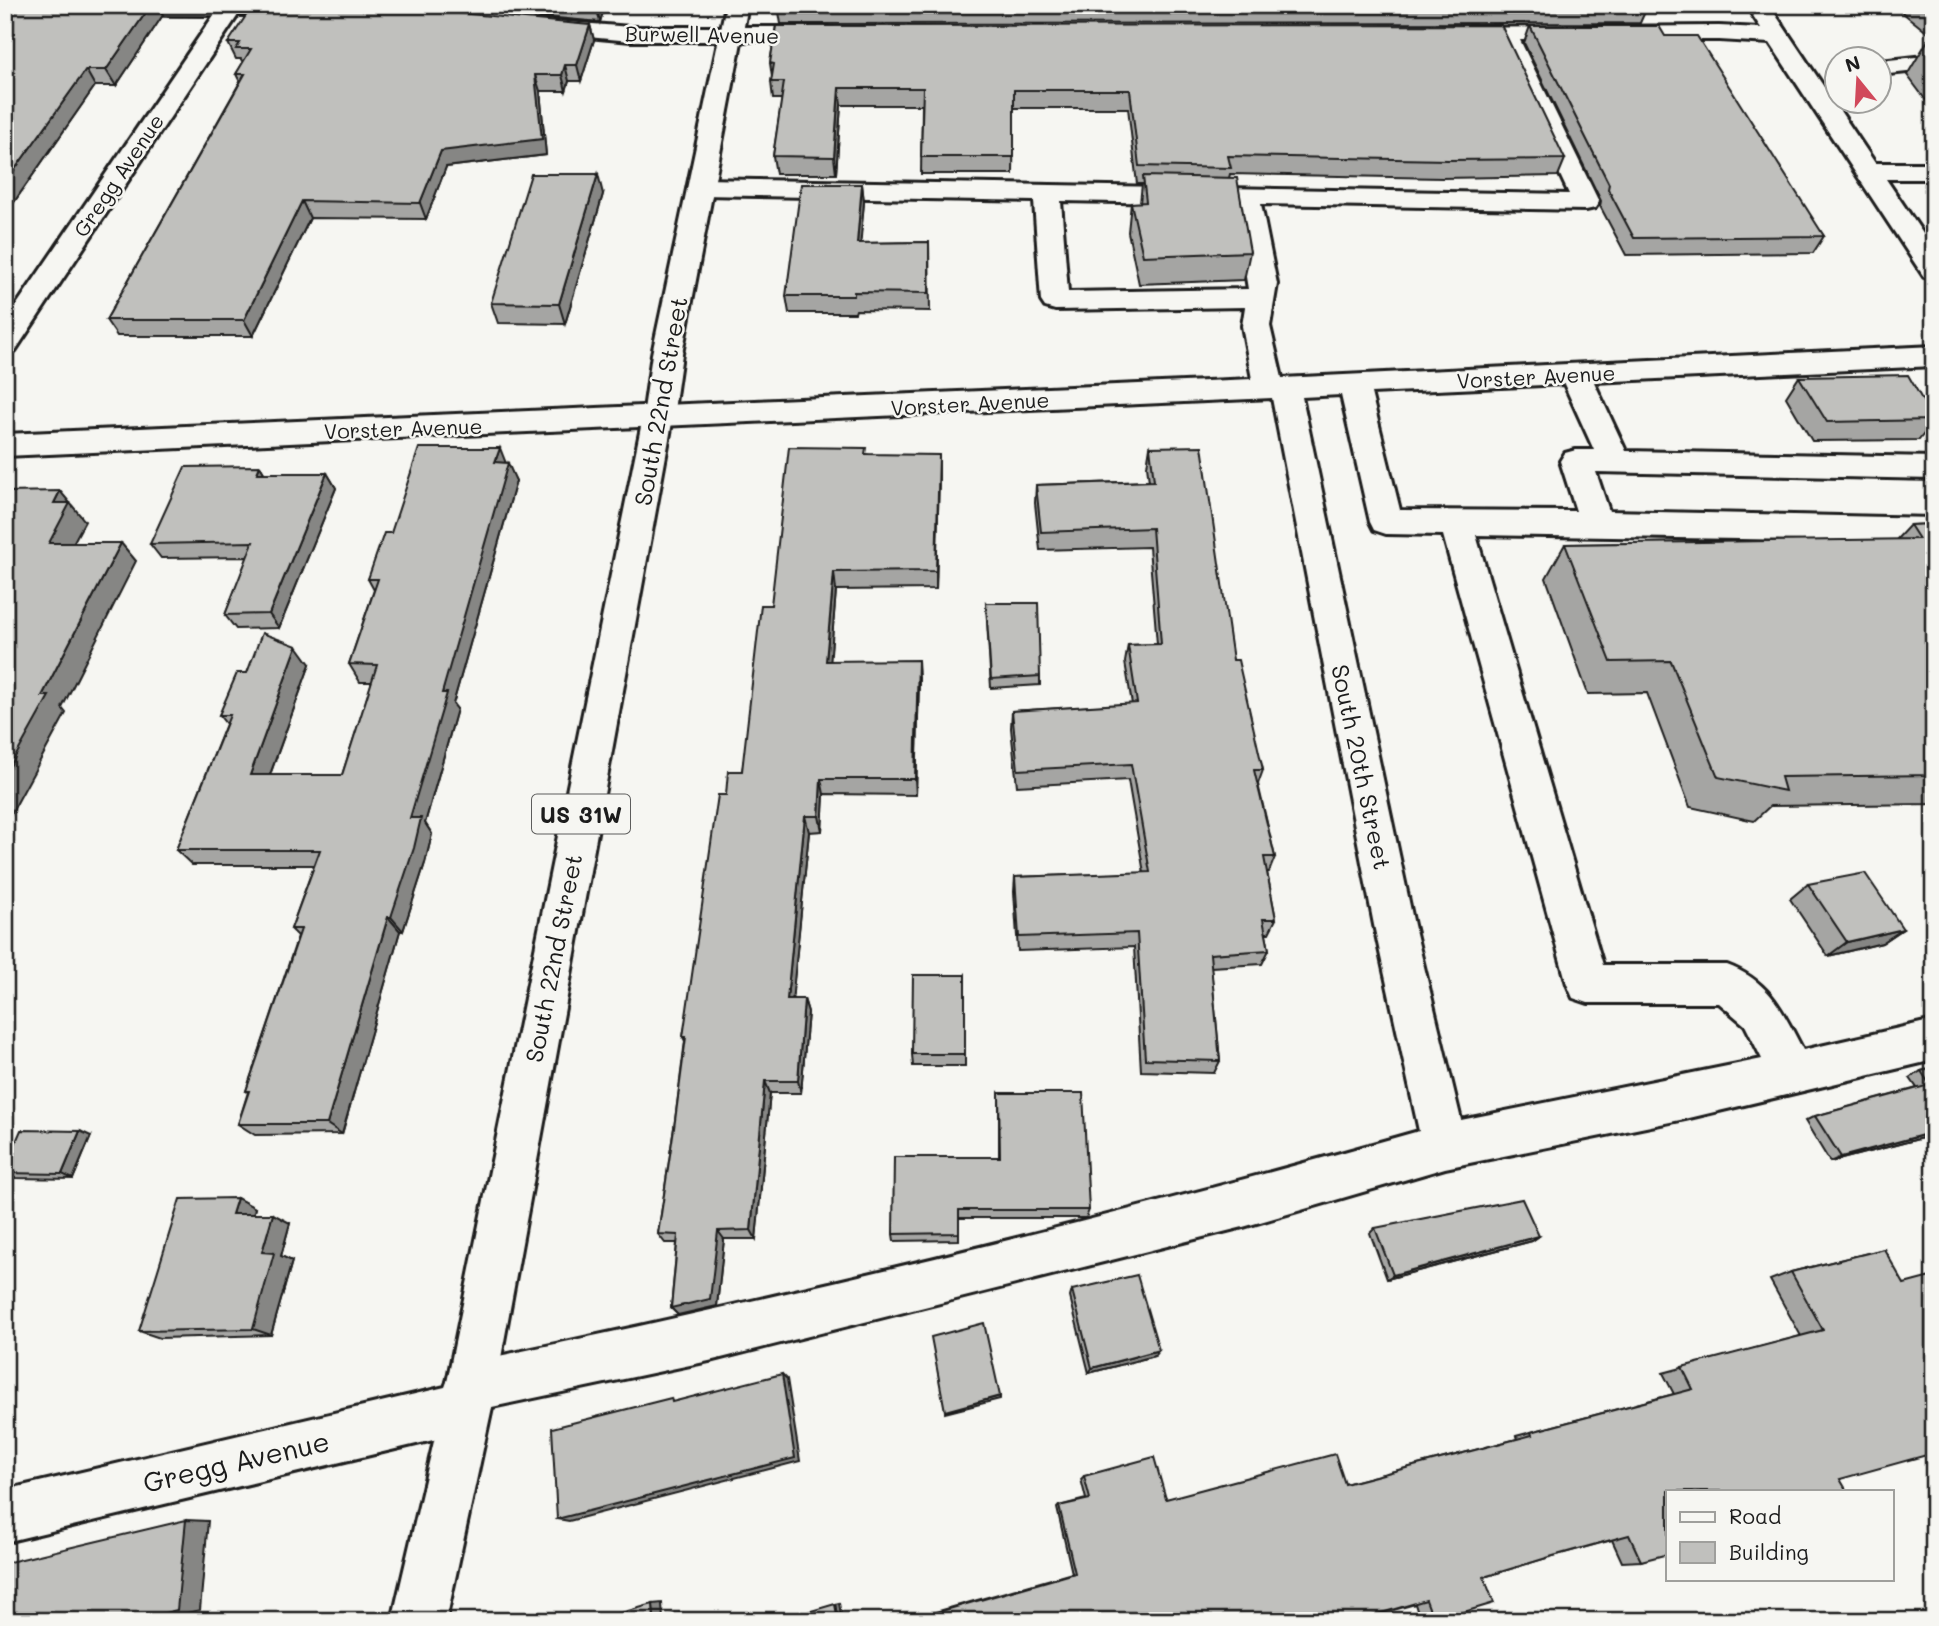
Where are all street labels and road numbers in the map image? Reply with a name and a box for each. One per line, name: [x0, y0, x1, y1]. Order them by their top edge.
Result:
street label: Burwell Avenue: [625, 19, 779, 49]
street label: Gregg Avenue: [67, 108, 169, 242]
street label: South 22nd Street: [626, 294, 694, 508]
street label: Vorster Avenue: [1456, 358, 1616, 394]
street label: Vorster Avenue: [890, 385, 1050, 421]
street label: Vorster Avenue: [323, 412, 483, 444]
street label: South 20th Street: [1325, 662, 1399, 872]
road number: US 31W: [532, 794, 630, 834]
street label: South 22nd Street: [518, 851, 588, 1065]
street label: Gregg Avenue: [139, 1422, 333, 1500]

